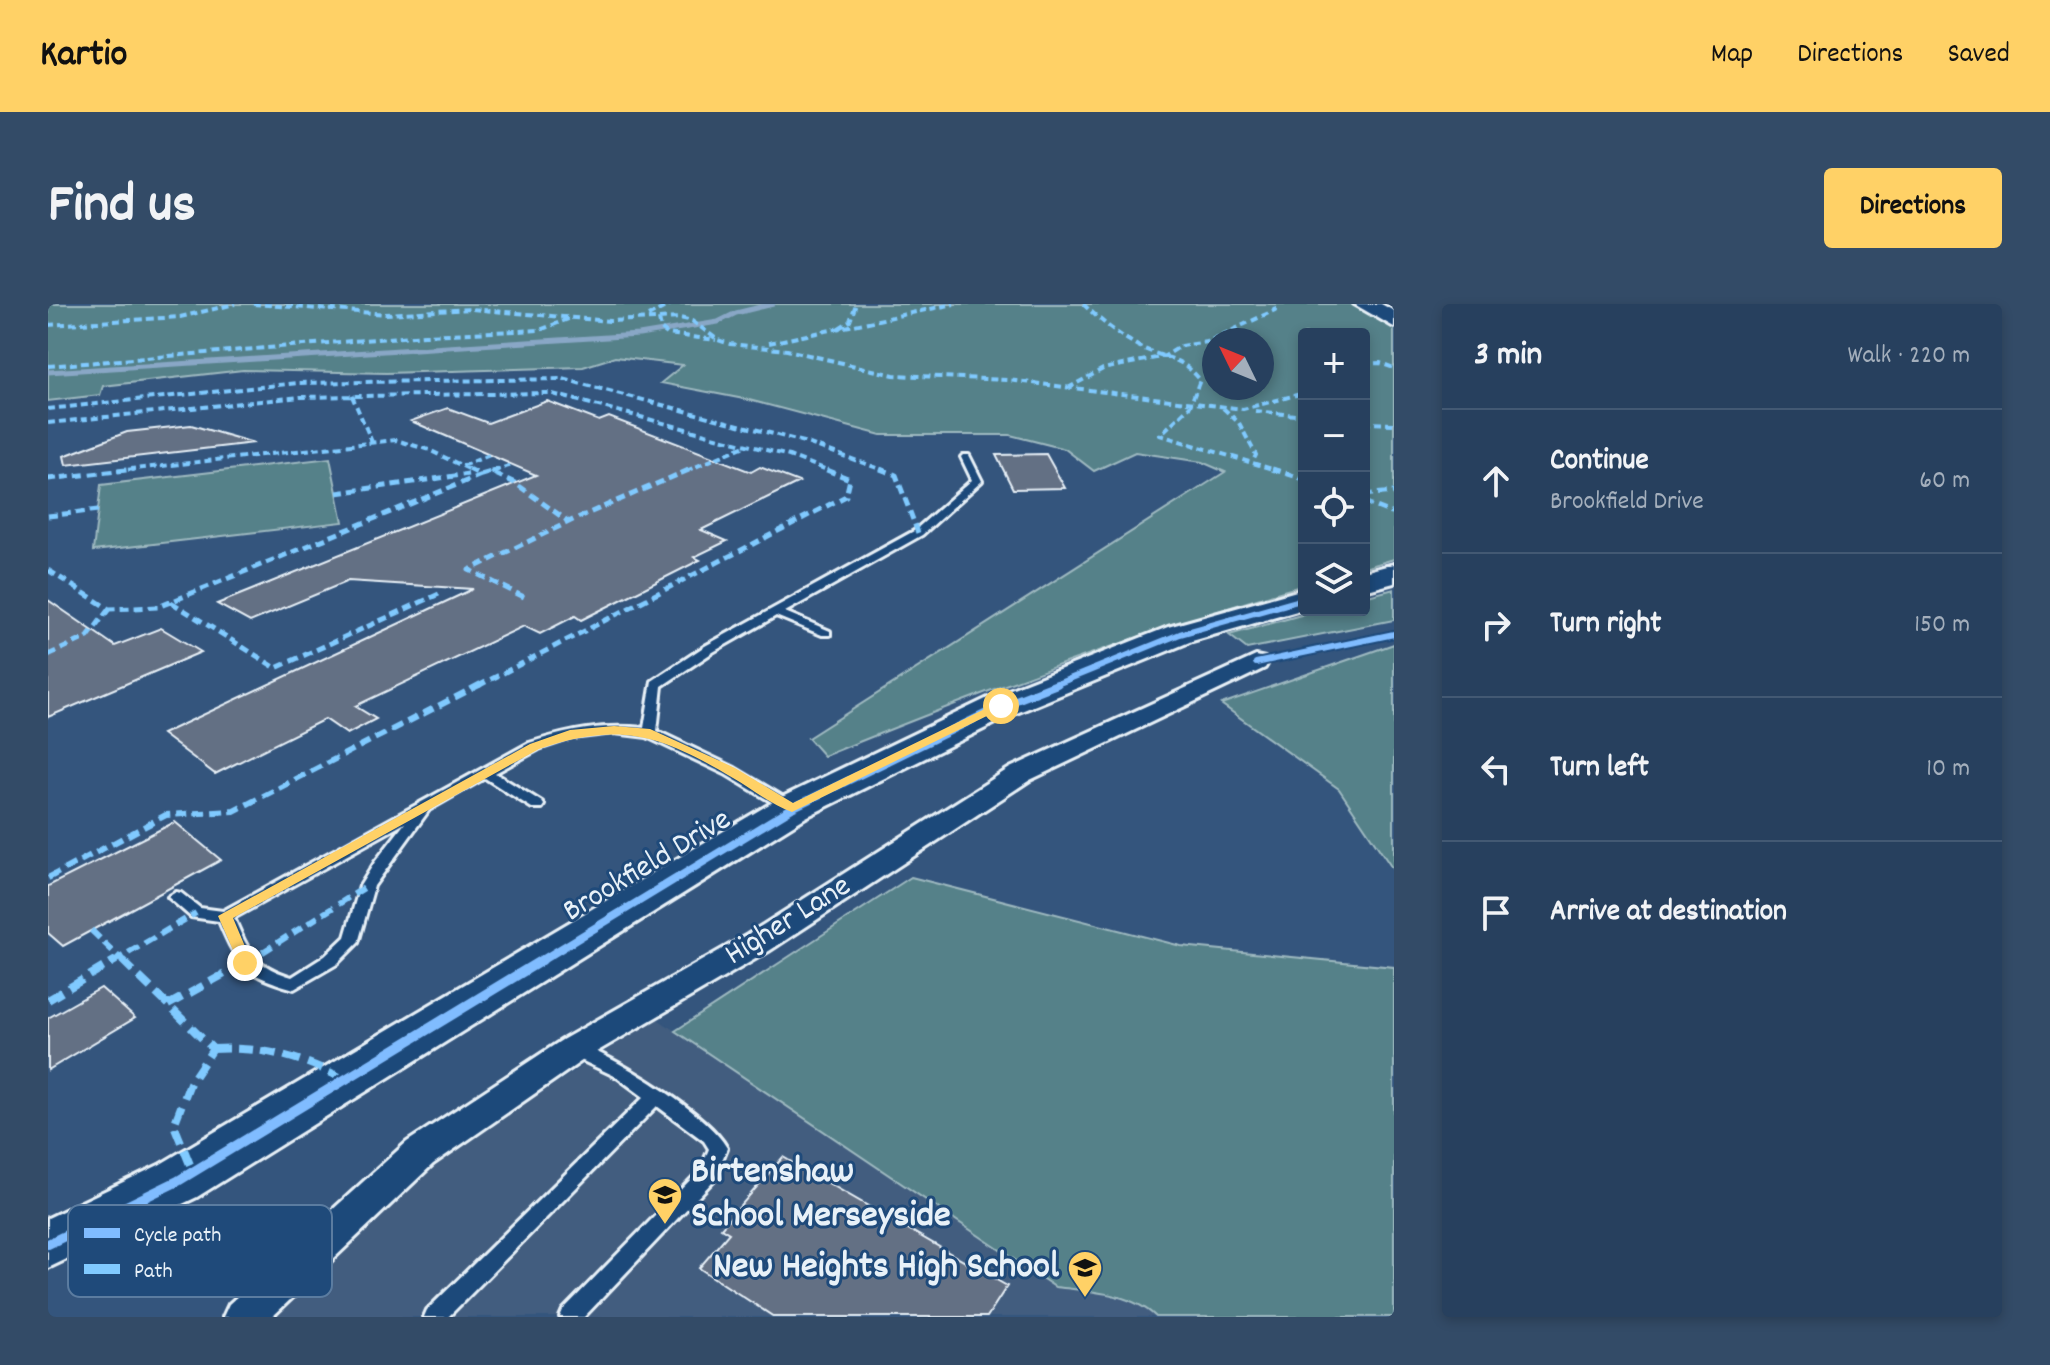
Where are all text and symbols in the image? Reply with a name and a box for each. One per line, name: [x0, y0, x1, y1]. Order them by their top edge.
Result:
text: Kartio: [40, 29, 127, 84]
text: Map: [1711, 36, 1753, 76]
text: Directions: [1797, 36, 1903, 76]
text: Saved: [1947, 36, 2010, 76]
text: Find us: [48, 168, 196, 248]
button: Directions: [1824, 168, 2002, 248]
north arrow: [1202, 328, 1274, 400]
map controls: [1298, 328, 1370, 616]
button: +: [1298, 328, 1370, 400]
text: 3 min: [1474, 332, 1542, 381]
text: Walk · 220 m: [1847, 338, 1970, 375]
button: −: [1298, 400, 1370, 472]
text: Continue: [1550, 441, 1649, 484]
icon: ahead: [1474, 459, 1518, 503]
text: 60 m: [1919, 463, 1970, 500]
button: locate: [1298, 472, 1370, 544]
text: Brookfield Drive: [1550, 484, 1704, 521]
button: layers: [1298, 544, 1370, 616]
icon: right: [1474, 603, 1518, 647]
text: Turn right: [1550, 604, 1661, 647]
text: 150 m: [1914, 607, 1970, 644]
route start: [983, 688, 1019, 724]
icon: left: [1474, 747, 1518, 791]
text: Turn left: [1550, 748, 1649, 791]
text: 10 m: [1926, 751, 1970, 788]
street label: Brookfield Drive: [555, 799, 741, 935]
street label: Higher Lane: [717, 865, 861, 979]
icon: arrive: [1474, 891, 1518, 935]
text: Arrive at destination: [1550, 892, 1787, 935]
route end: [227, 945, 263, 981]
place label: Birtenshaw School Merseyside: [691, 1146, 951, 1245]
school or university icon: Birtenshaw School Merseyside: [646, 1176, 684, 1226]
legend: [68, 1205, 332, 1297]
text: Cycle path: [134, 1221, 221, 1252]
place label: New Heights High School: [713, 1241, 1060, 1296]
school or university icon: New Heights High School: [1066, 1249, 1104, 1299]
text: Path: [134, 1257, 173, 1288]

